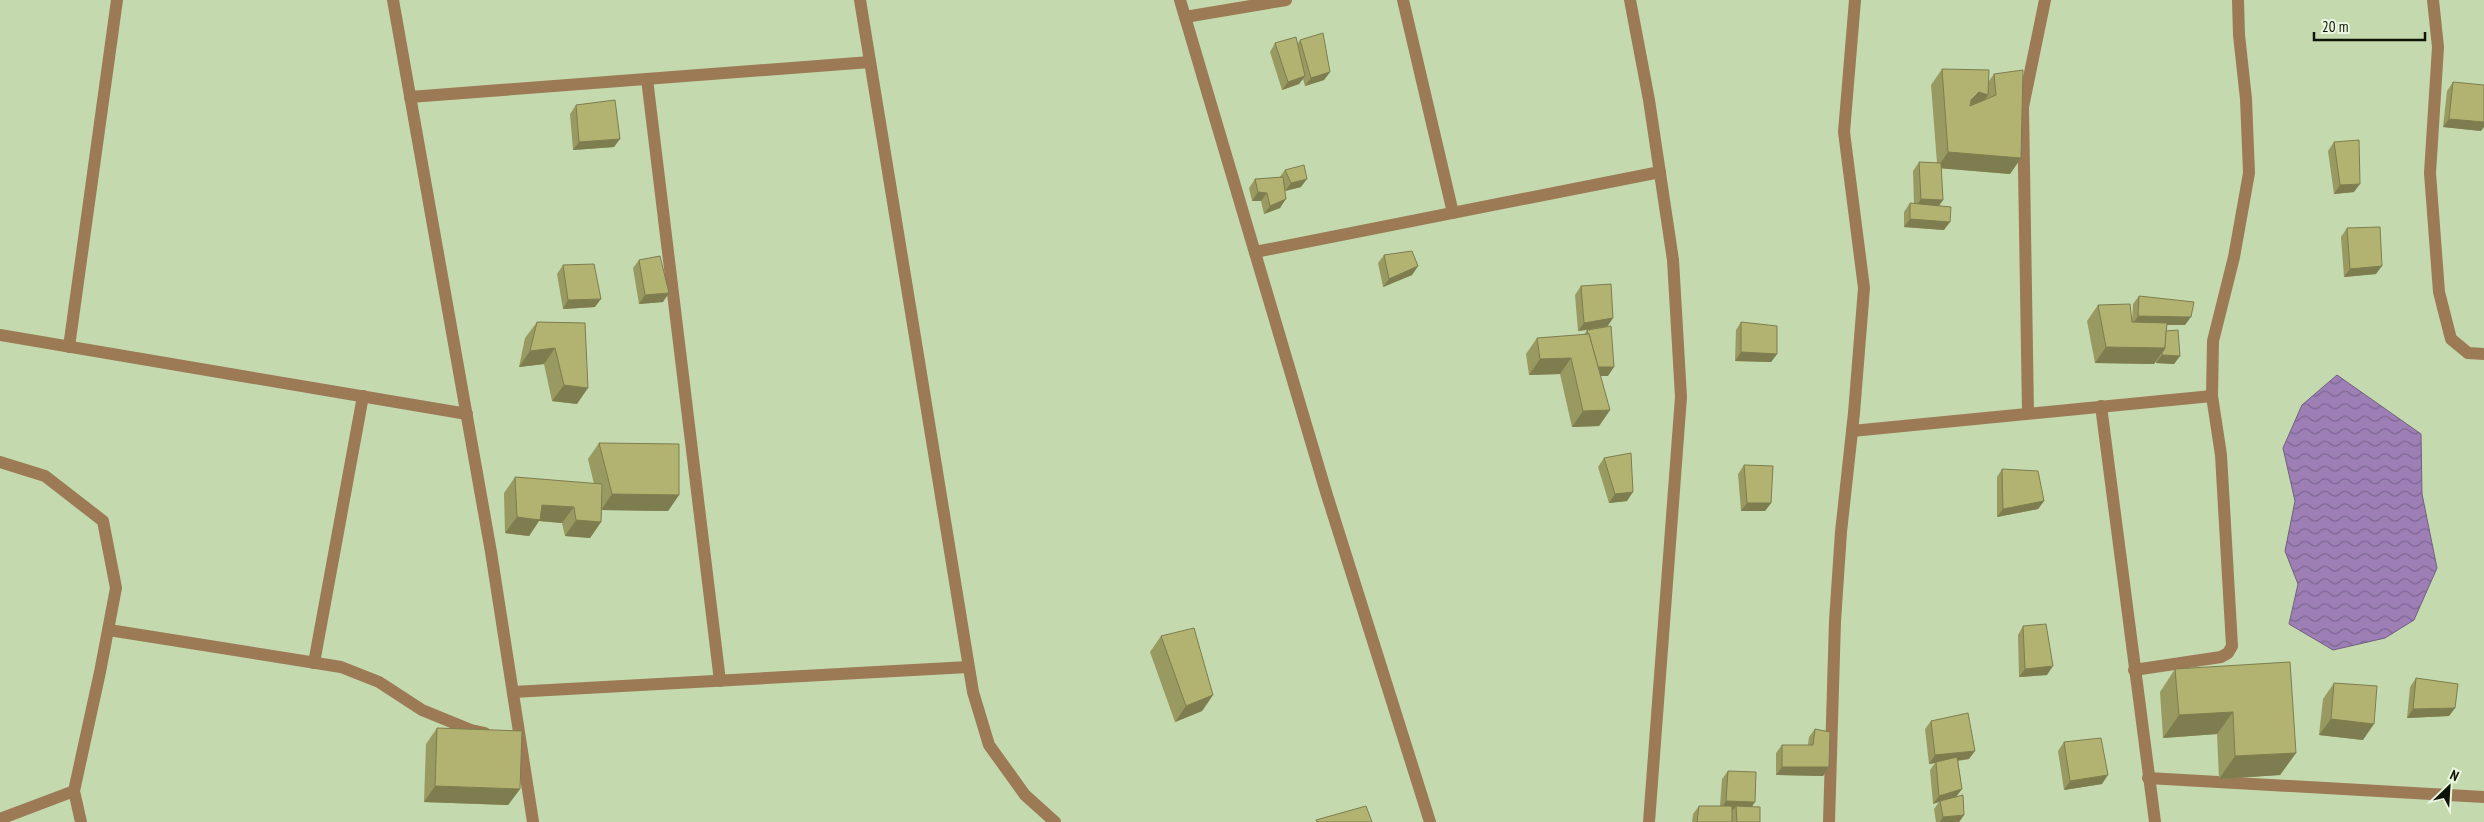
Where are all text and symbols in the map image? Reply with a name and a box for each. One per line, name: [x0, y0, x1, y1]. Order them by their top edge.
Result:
scale bar: [2314, 10, 2425, 42]
text: 20 m: [2322, 17, 2348, 36]
north arrow: [2424, 762, 2474, 812]
text: N: [2447, 765, 2462, 785]

